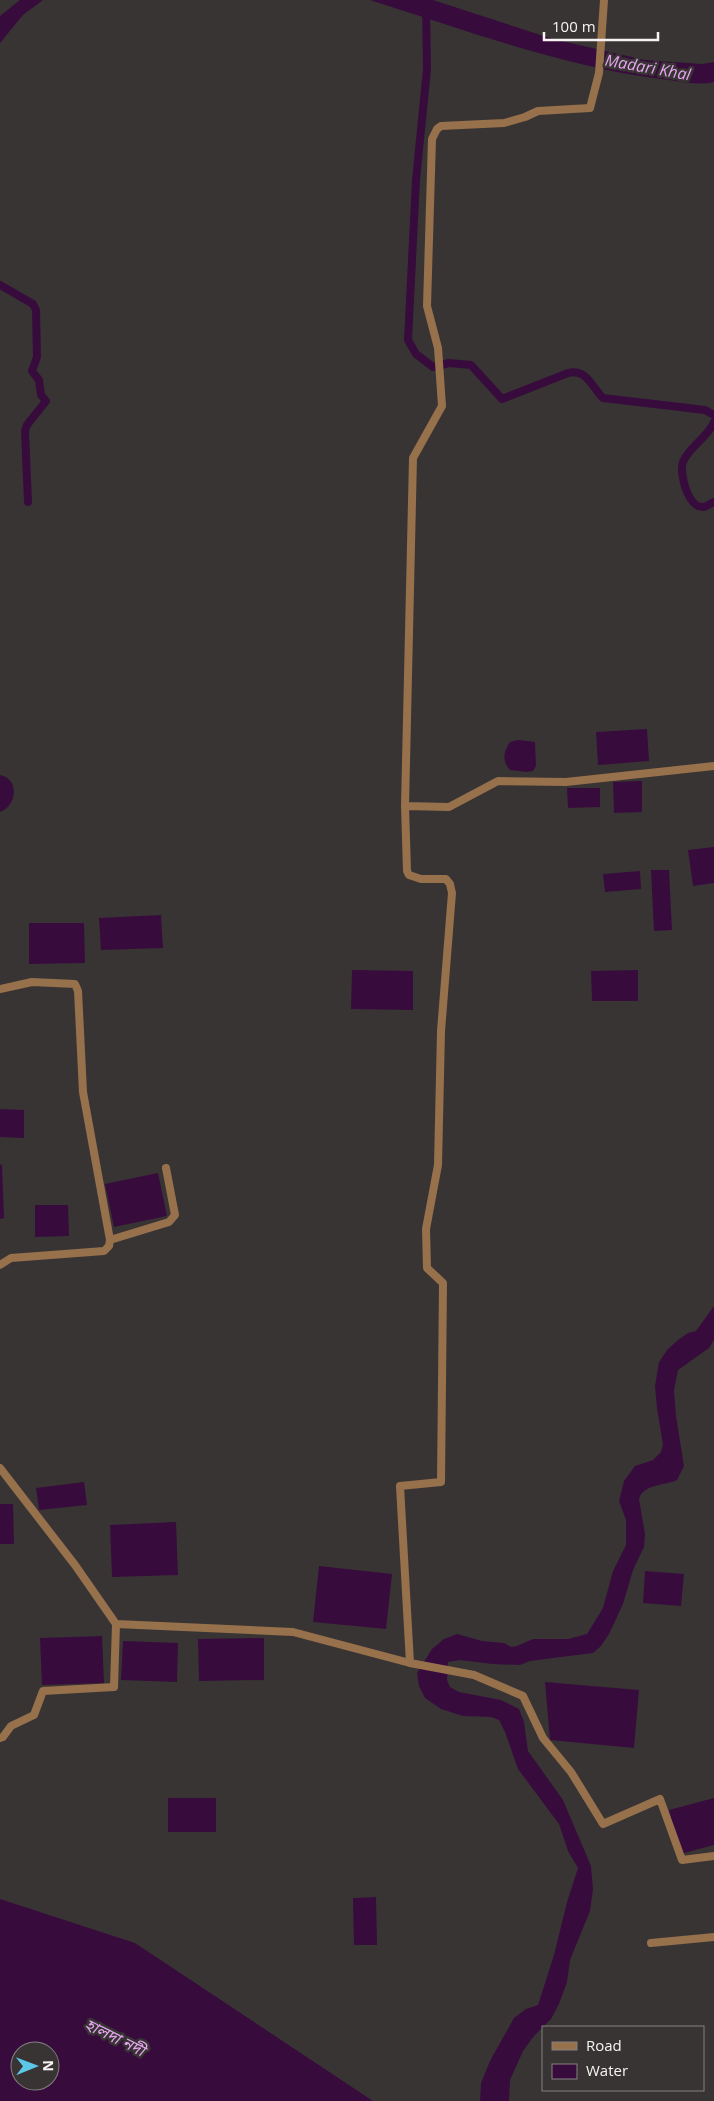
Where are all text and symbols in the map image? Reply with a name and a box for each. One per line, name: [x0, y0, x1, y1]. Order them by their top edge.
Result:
scale bar: [544, 10, 658, 42]
text: 100 m: [552, 16, 596, 36]
water label: Madari Khal: [603, 49, 693, 86]
water label: হালদা নদী: [81, 2013, 151, 2062]
legend: [542, 2026, 704, 2091]
text: Road: [586, 2035, 622, 2055]
north arrow: [10, 2041, 60, 2091]
text: N: [39, 2060, 58, 2072]
text: Water: [586, 2060, 628, 2080]

